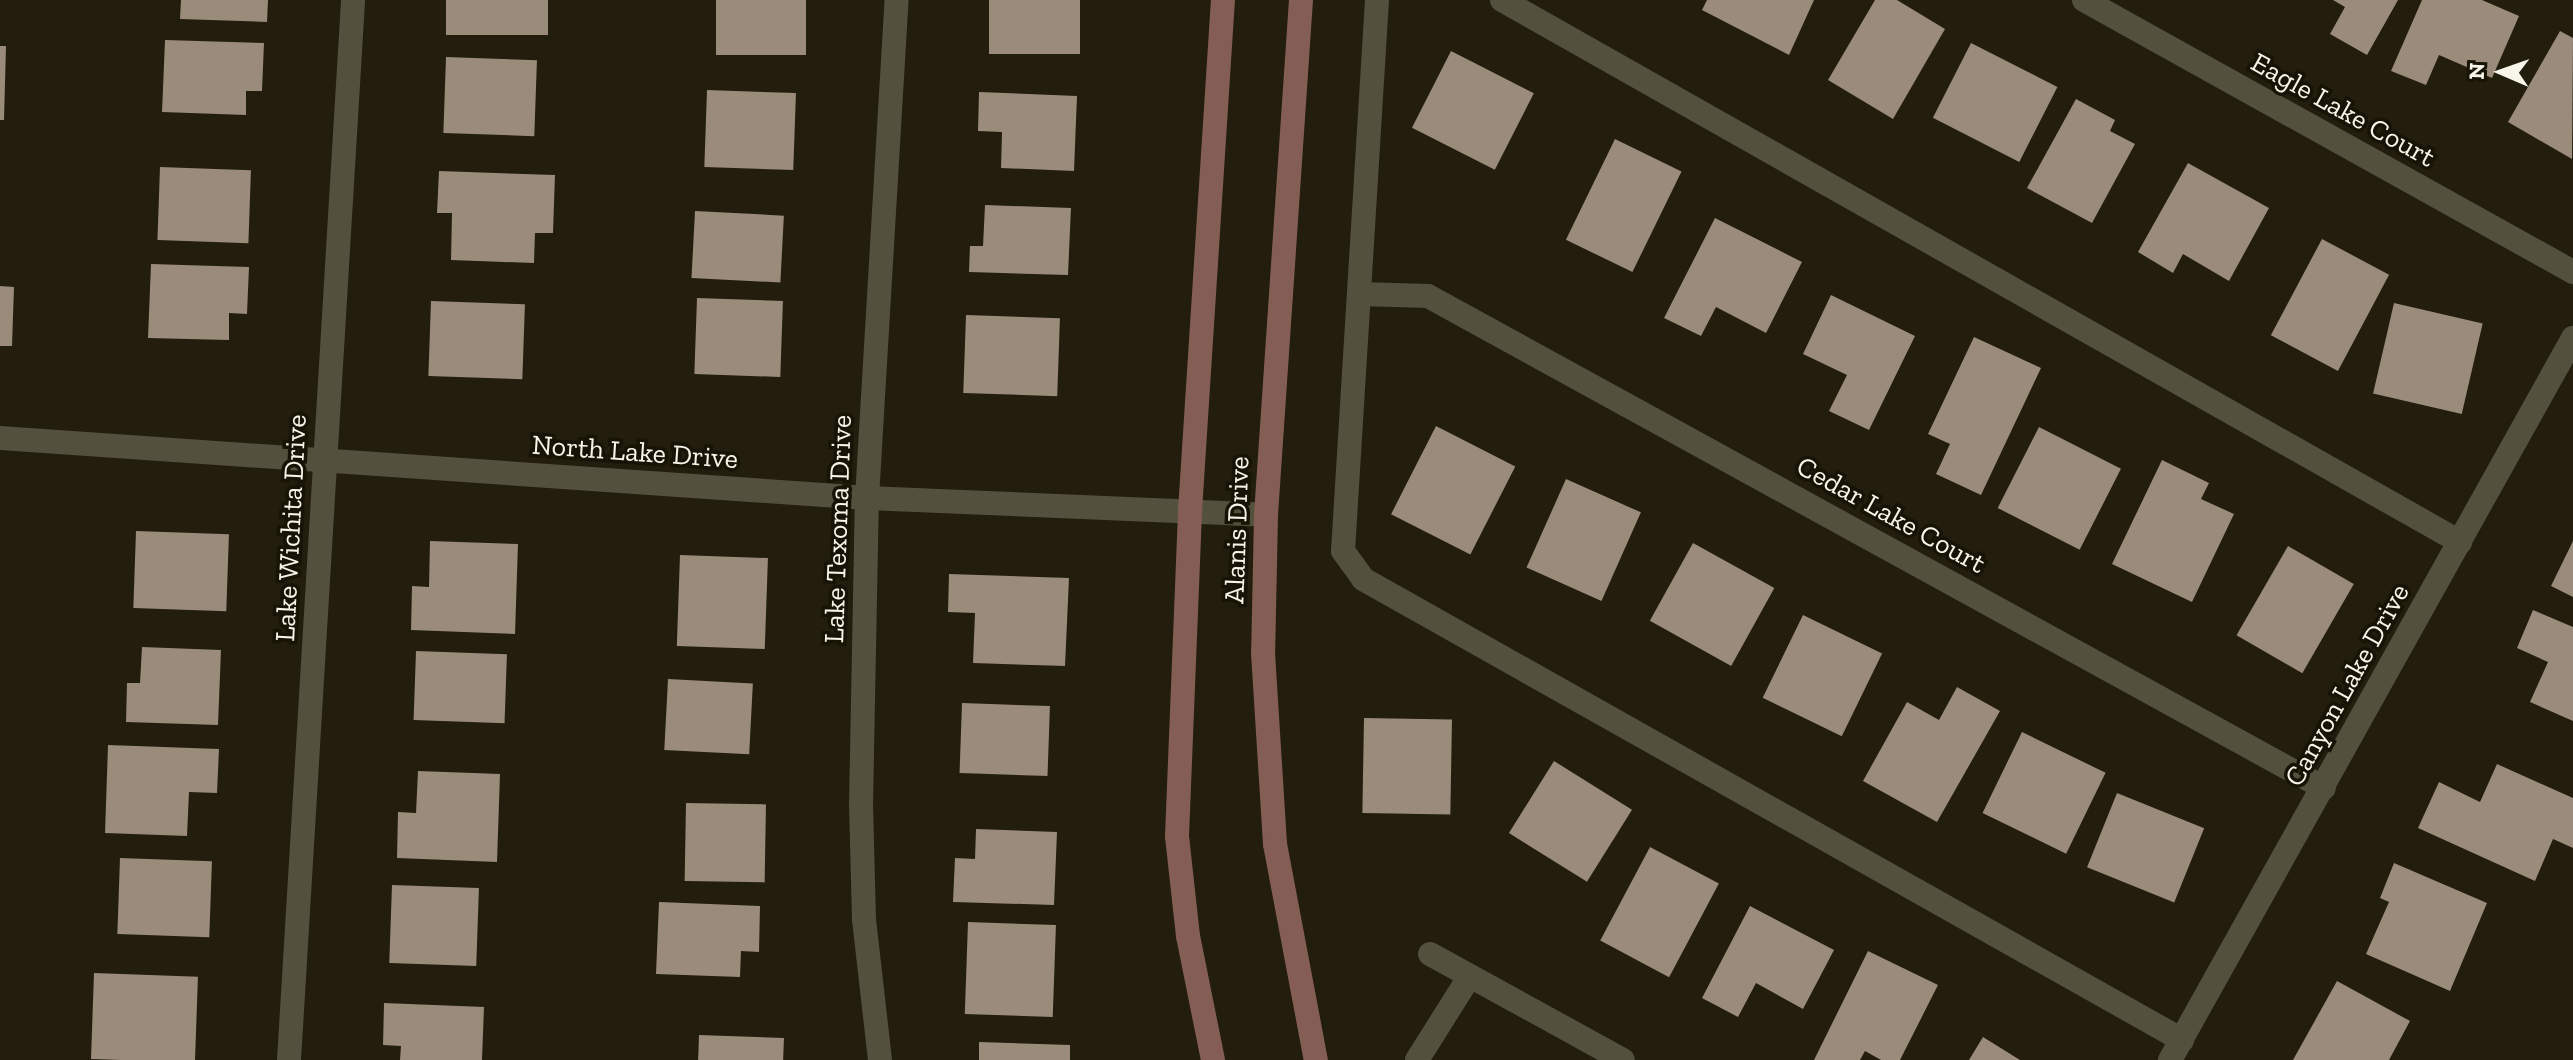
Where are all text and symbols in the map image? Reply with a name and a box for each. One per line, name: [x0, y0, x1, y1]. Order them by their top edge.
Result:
north arrow: [2461, 32, 2541, 112]
street label: Eagle Lake Court: [2245, 46, 2441, 174]
text: N: [2463, 62, 2490, 80]
street label: Lake Wichita Drive: [268, 413, 314, 643]
street label: Lake Texoma Drive: [817, 414, 859, 644]
street label: North Lake Drive: [531, 428, 739, 476]
street label: Cedar Lake Court: [1791, 449, 1991, 581]
street label: Alanis Drive: [1218, 456, 1256, 604]
street label: Canyon Lake Drive: [2278, 578, 2416, 792]

